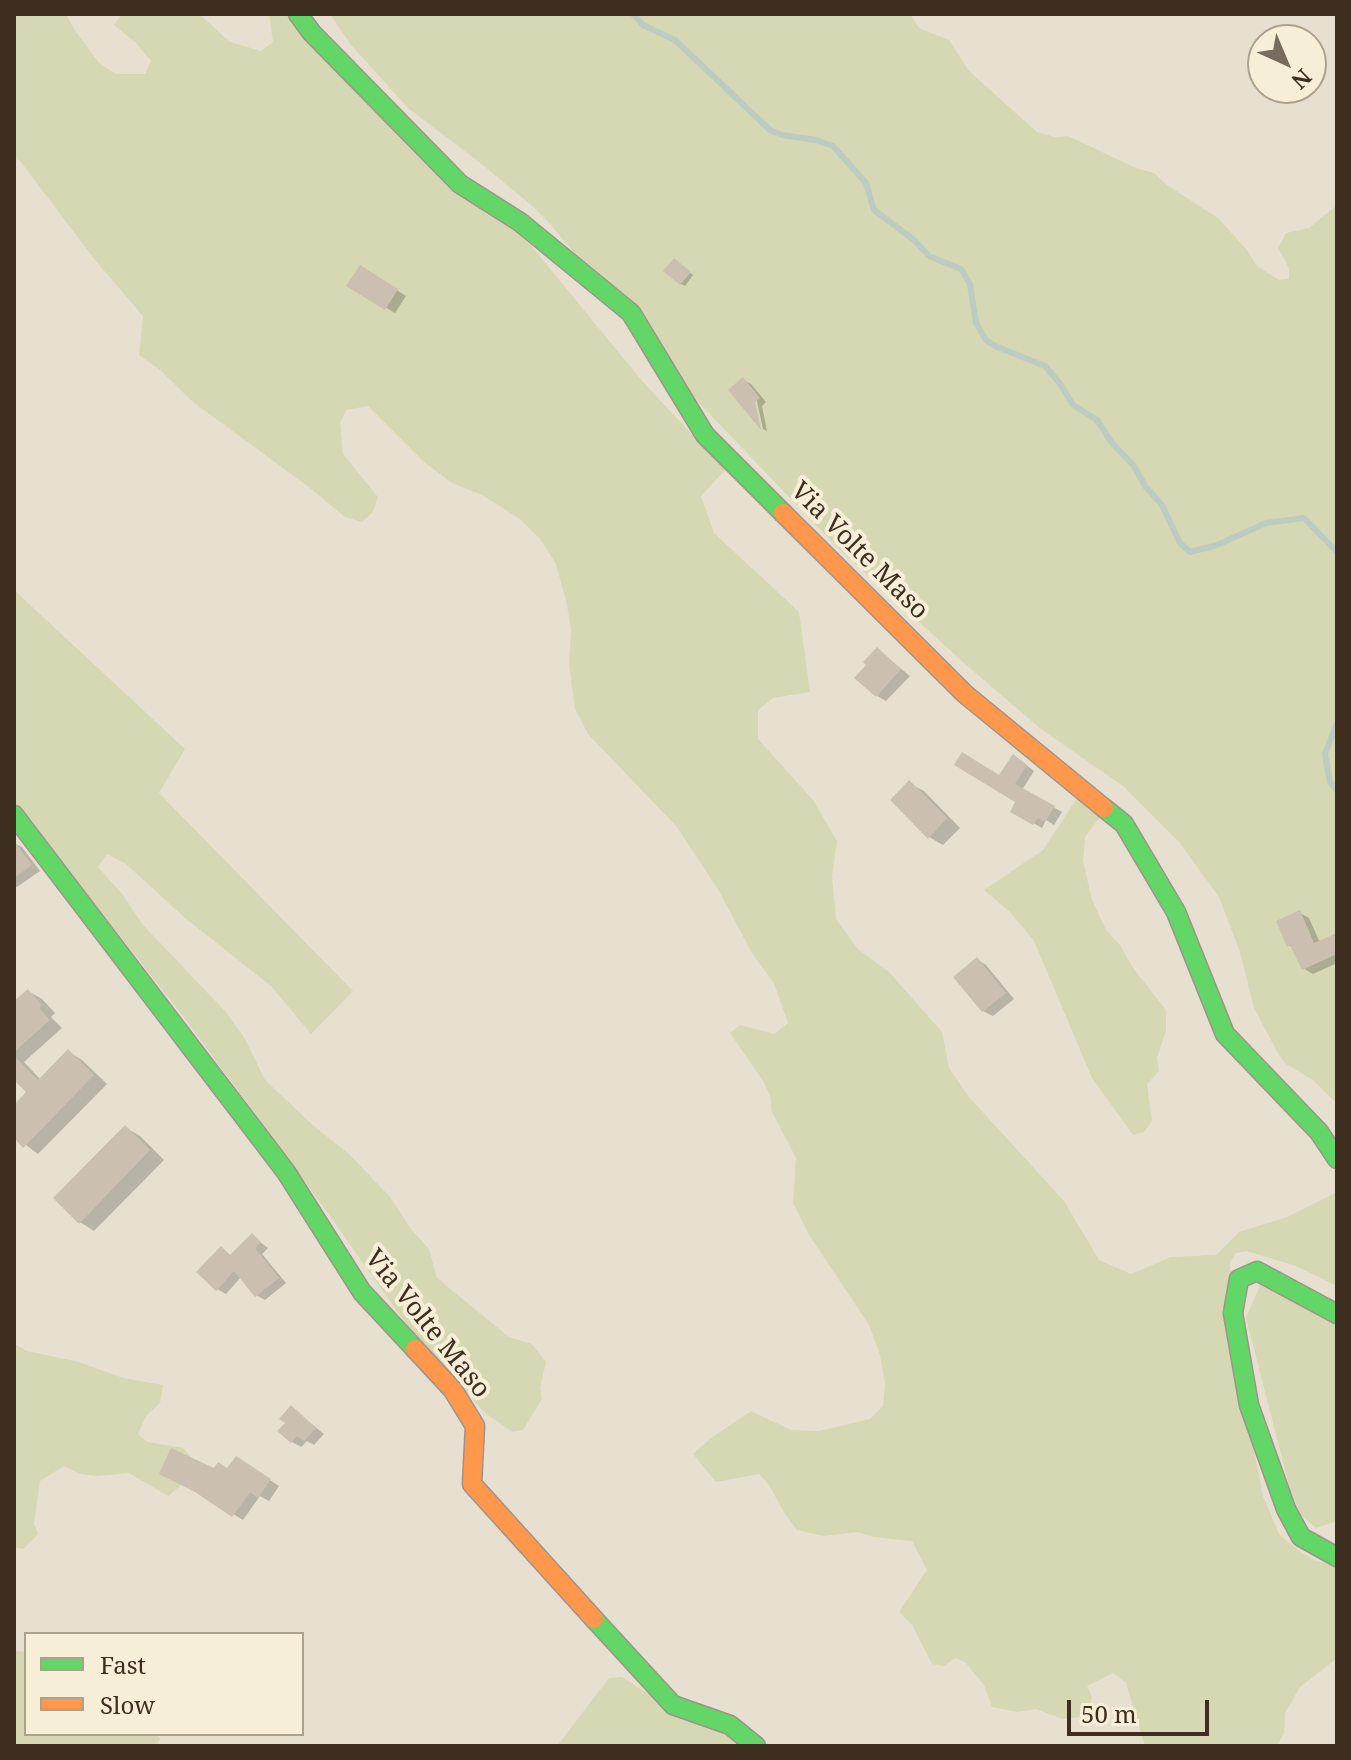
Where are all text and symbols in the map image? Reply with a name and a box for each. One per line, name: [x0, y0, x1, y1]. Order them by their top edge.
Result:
north arrow: [1247, 24, 1327, 104]
text: N: [1286, 63, 1319, 97]
street label: Via Volte Maso: [784, 476, 934, 626]
street label: Via Volte Maso: [358, 1244, 496, 1404]
legend: [24, 1632, 304, 1736]
text: Fast: [100, 1648, 146, 1681]
scale bar: [1071, 1684, 1213, 1734]
text: Slow: [100, 1688, 155, 1721]
text: 50 m: [1081, 1697, 1137, 1730]

